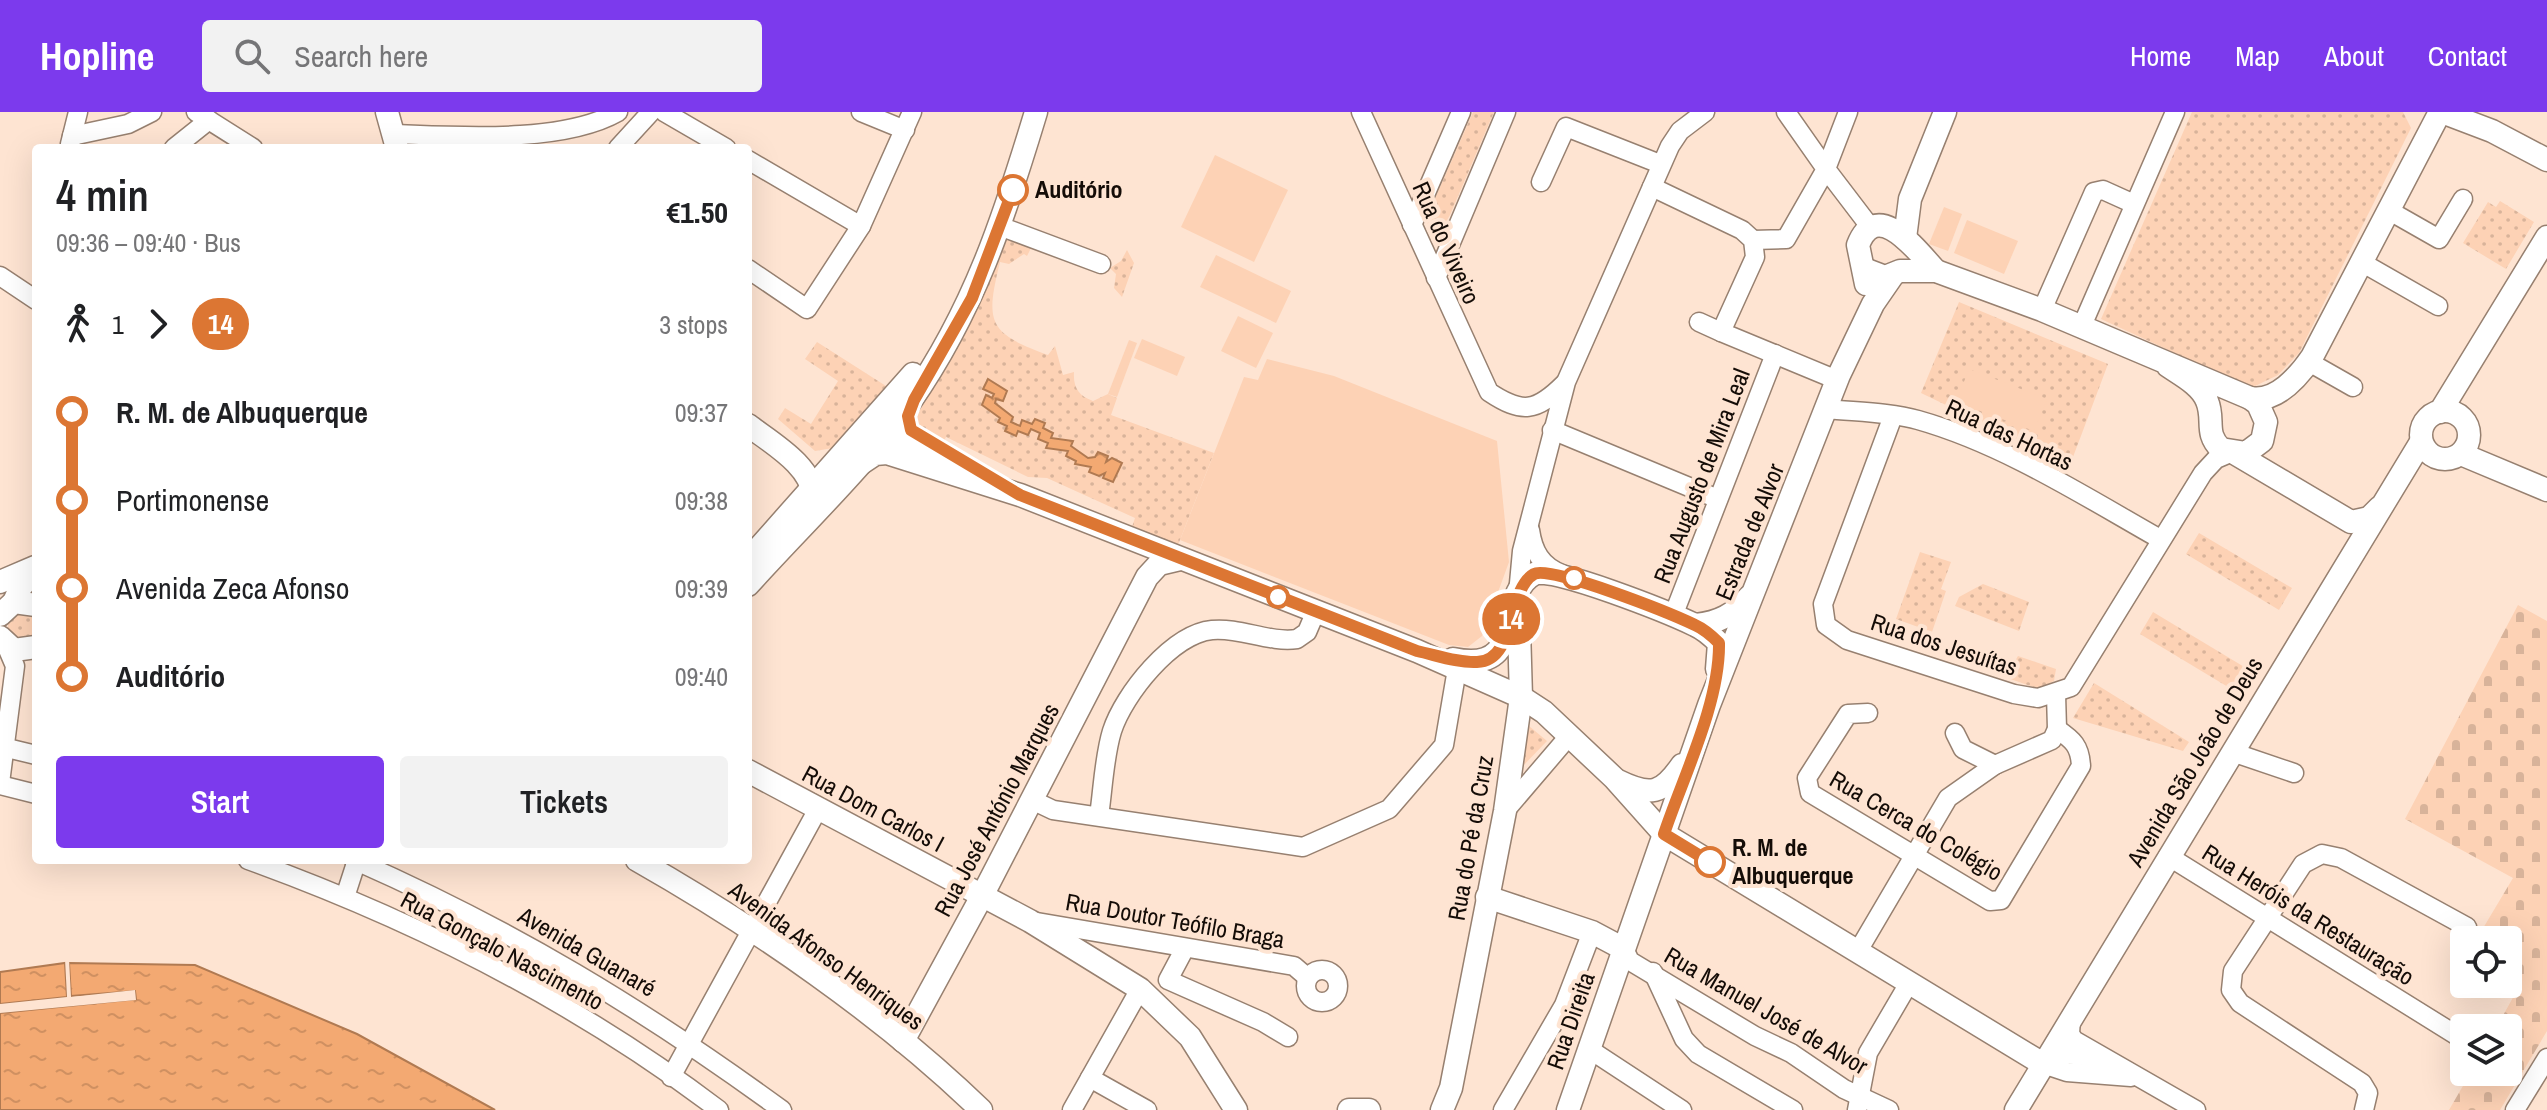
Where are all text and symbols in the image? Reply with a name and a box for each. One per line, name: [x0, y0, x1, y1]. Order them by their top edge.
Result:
search box: [202, 20, 762, 92]
text: Hopline: [40, 31, 154, 82]
icon: search: [230, 34, 274, 78]
text: Search here: [294, 36, 428, 76]
text: Home: [2130, 37, 2191, 75]
text: Map: [2235, 37, 2280, 75]
text: About: [2324, 37, 2384, 75]
text: Contact: [2428, 37, 2507, 75]
text: 4 min: [56, 165, 149, 225]
place label: Auditório: [1035, 173, 1122, 205]
marker: Auditório: [998, 175, 1028, 205]
street label: Rua do Viveiro: [1406, 176, 1488, 309]
text: €1.50: [666, 192, 728, 232]
text: 09:36 – 09:40 · Bus: [56, 225, 241, 260]
icon: walk: [56, 302, 100, 346]
icon: forward: [136, 302, 180, 346]
text: 14: [208, 305, 233, 343]
text: 1: [112, 307, 124, 342]
text: 3 stops: [659, 307, 728, 342]
street label: Rua Augusto de Mira Leal: [1645, 364, 1757, 588]
street label: Rua das Hortas: [1941, 391, 2078, 477]
text: R. M. de Albuquerque: [116, 392, 368, 432]
text: 09:37: [675, 395, 728, 430]
street label: Estrada de Alvor: [1707, 458, 1791, 605]
text: Portimonense: [116, 480, 269, 520]
text: 09:38: [675, 483, 728, 518]
unlabelled marker: [1563, 567, 1585, 589]
text: Avenida Zeca Afonso: [116, 568, 349, 608]
text: 09:39: [675, 571, 728, 606]
unlabelled marker: [1267, 586, 1289, 608]
line badge: 14: [1475, 593, 1547, 645]
text: 14: [1498, 600, 1524, 638]
street label: Rua dos Jesuítas: [1867, 605, 2022, 683]
street label: Avenida São João de Deus: [2118, 651, 2269, 873]
text: Auditório: [116, 656, 225, 696]
text: 09:40: [675, 659, 728, 694]
street label: Rua José António Marques: [926, 697, 1066, 922]
street label: Rua do Pé da Cruz: [1440, 752, 1500, 923]
button: Start: [56, 756, 384, 848]
button: Tickets: [400, 756, 728, 848]
street label: Rua Dom Carlos I: [797, 757, 950, 859]
street label: Rua Cerca do Colégio: [1824, 763, 2009, 888]
place label: R. M. de Albuquerque: [1732, 831, 1853, 891]
street label: Rua Heróis da Restauração: [2197, 836, 2420, 992]
marker: R. M. de Albuquerque: [1695, 847, 1725, 877]
street label: Avenida Afonso Henriques: [722, 873, 931, 1037]
street label: Rua Gonçalo Nascimento: [395, 883, 609, 1017]
street label: Rua Doutor Teófilo Braga: [1063, 885, 1287, 955]
street label: Avenida Guanaré: [512, 898, 662, 1003]
map controls: [2450, 926, 2522, 1086]
button: locate: [2450, 926, 2522, 998]
street label: Rua Manuel José de Alvor: [1659, 939, 1874, 1082]
street label: Rua Direita: [1539, 968, 1602, 1073]
button: layers: [2450, 1014, 2522, 1086]

